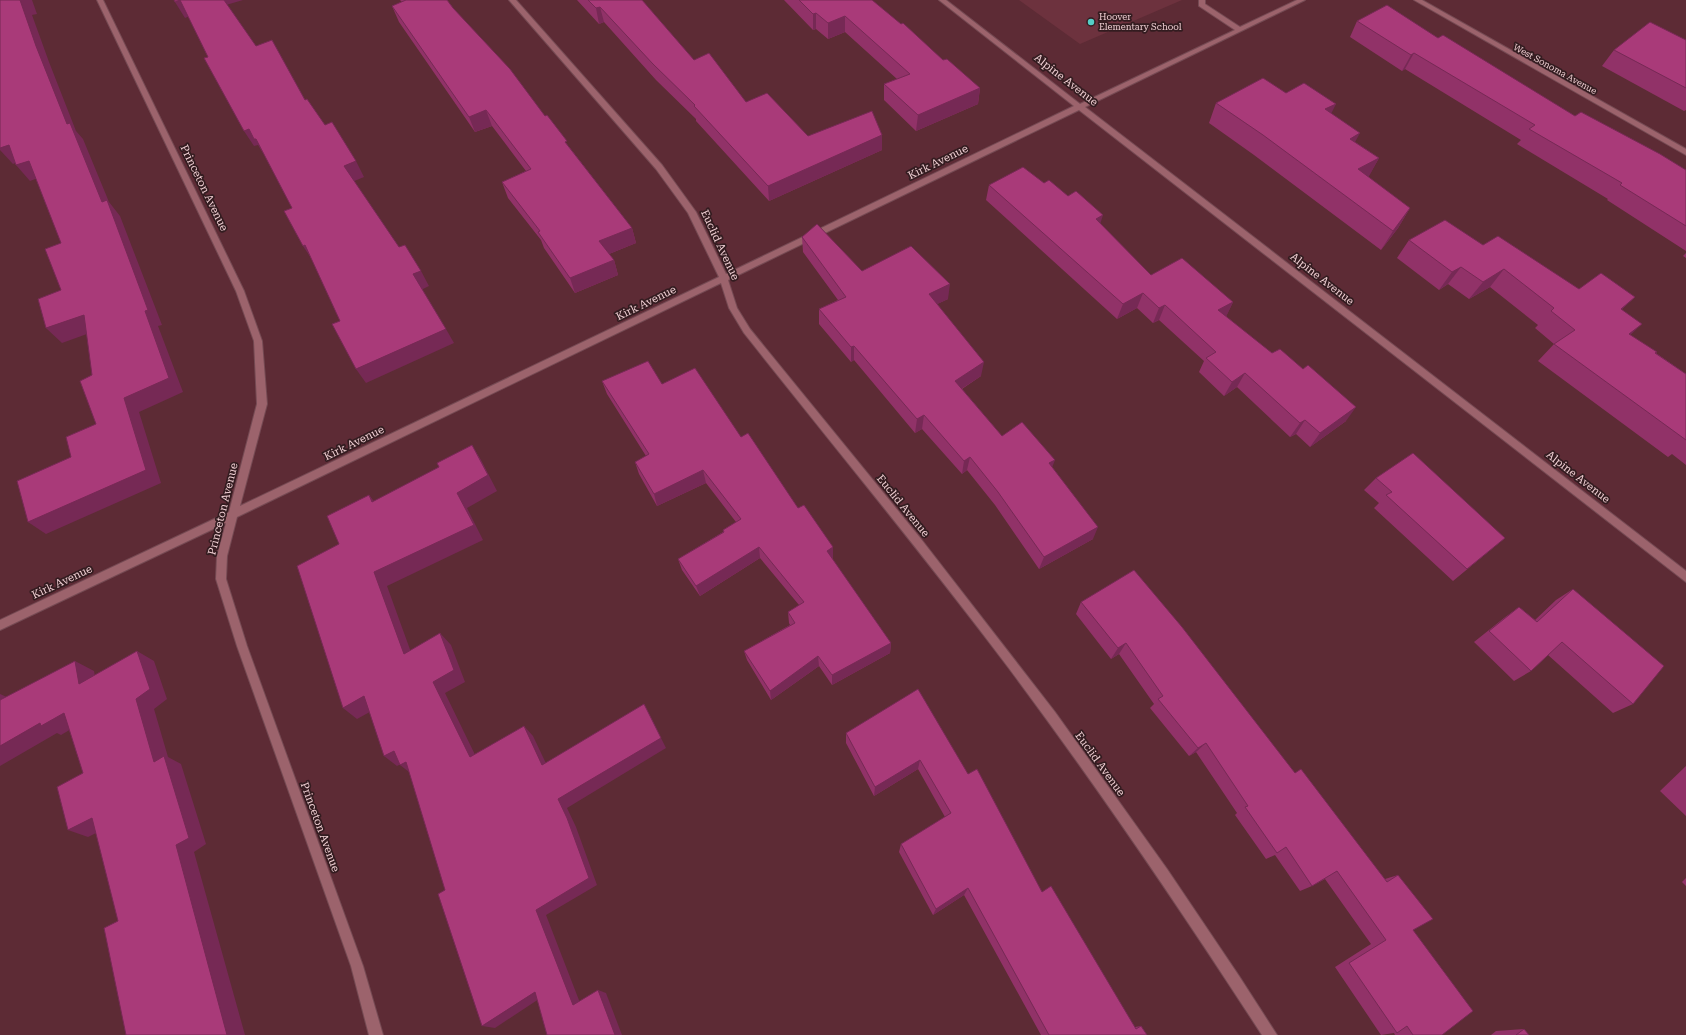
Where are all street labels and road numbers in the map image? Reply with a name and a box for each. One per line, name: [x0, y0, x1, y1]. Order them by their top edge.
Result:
street label: West Sonoma Avenue: [1512, 42, 1599, 96]
street label: Alpine Avenue: [1032, 51, 1100, 109]
street label: Kirk Avenue: [906, 142, 970, 182]
street label: Princeton Avenue: [177, 143, 231, 233]
street label: Euclid Avenue: [698, 208, 742, 282]
street label: Alpine Avenue: [1288, 250, 1356, 308]
street label: Kirk Avenue: [614, 283, 678, 323]
street label: Kirk Avenue: [322, 423, 386, 463]
street label: Alpine Avenue: [1544, 448, 1612, 506]
street label: Princeton Avenue: [205, 462, 241, 556]
street label: Euclid Avenue: [874, 472, 932, 540]
street label: Kirk Avenue: [30, 562, 94, 602]
street label: Euclid Avenue: [1072, 729, 1128, 799]
street label: Princeton Avenue: [298, 780, 342, 874]

